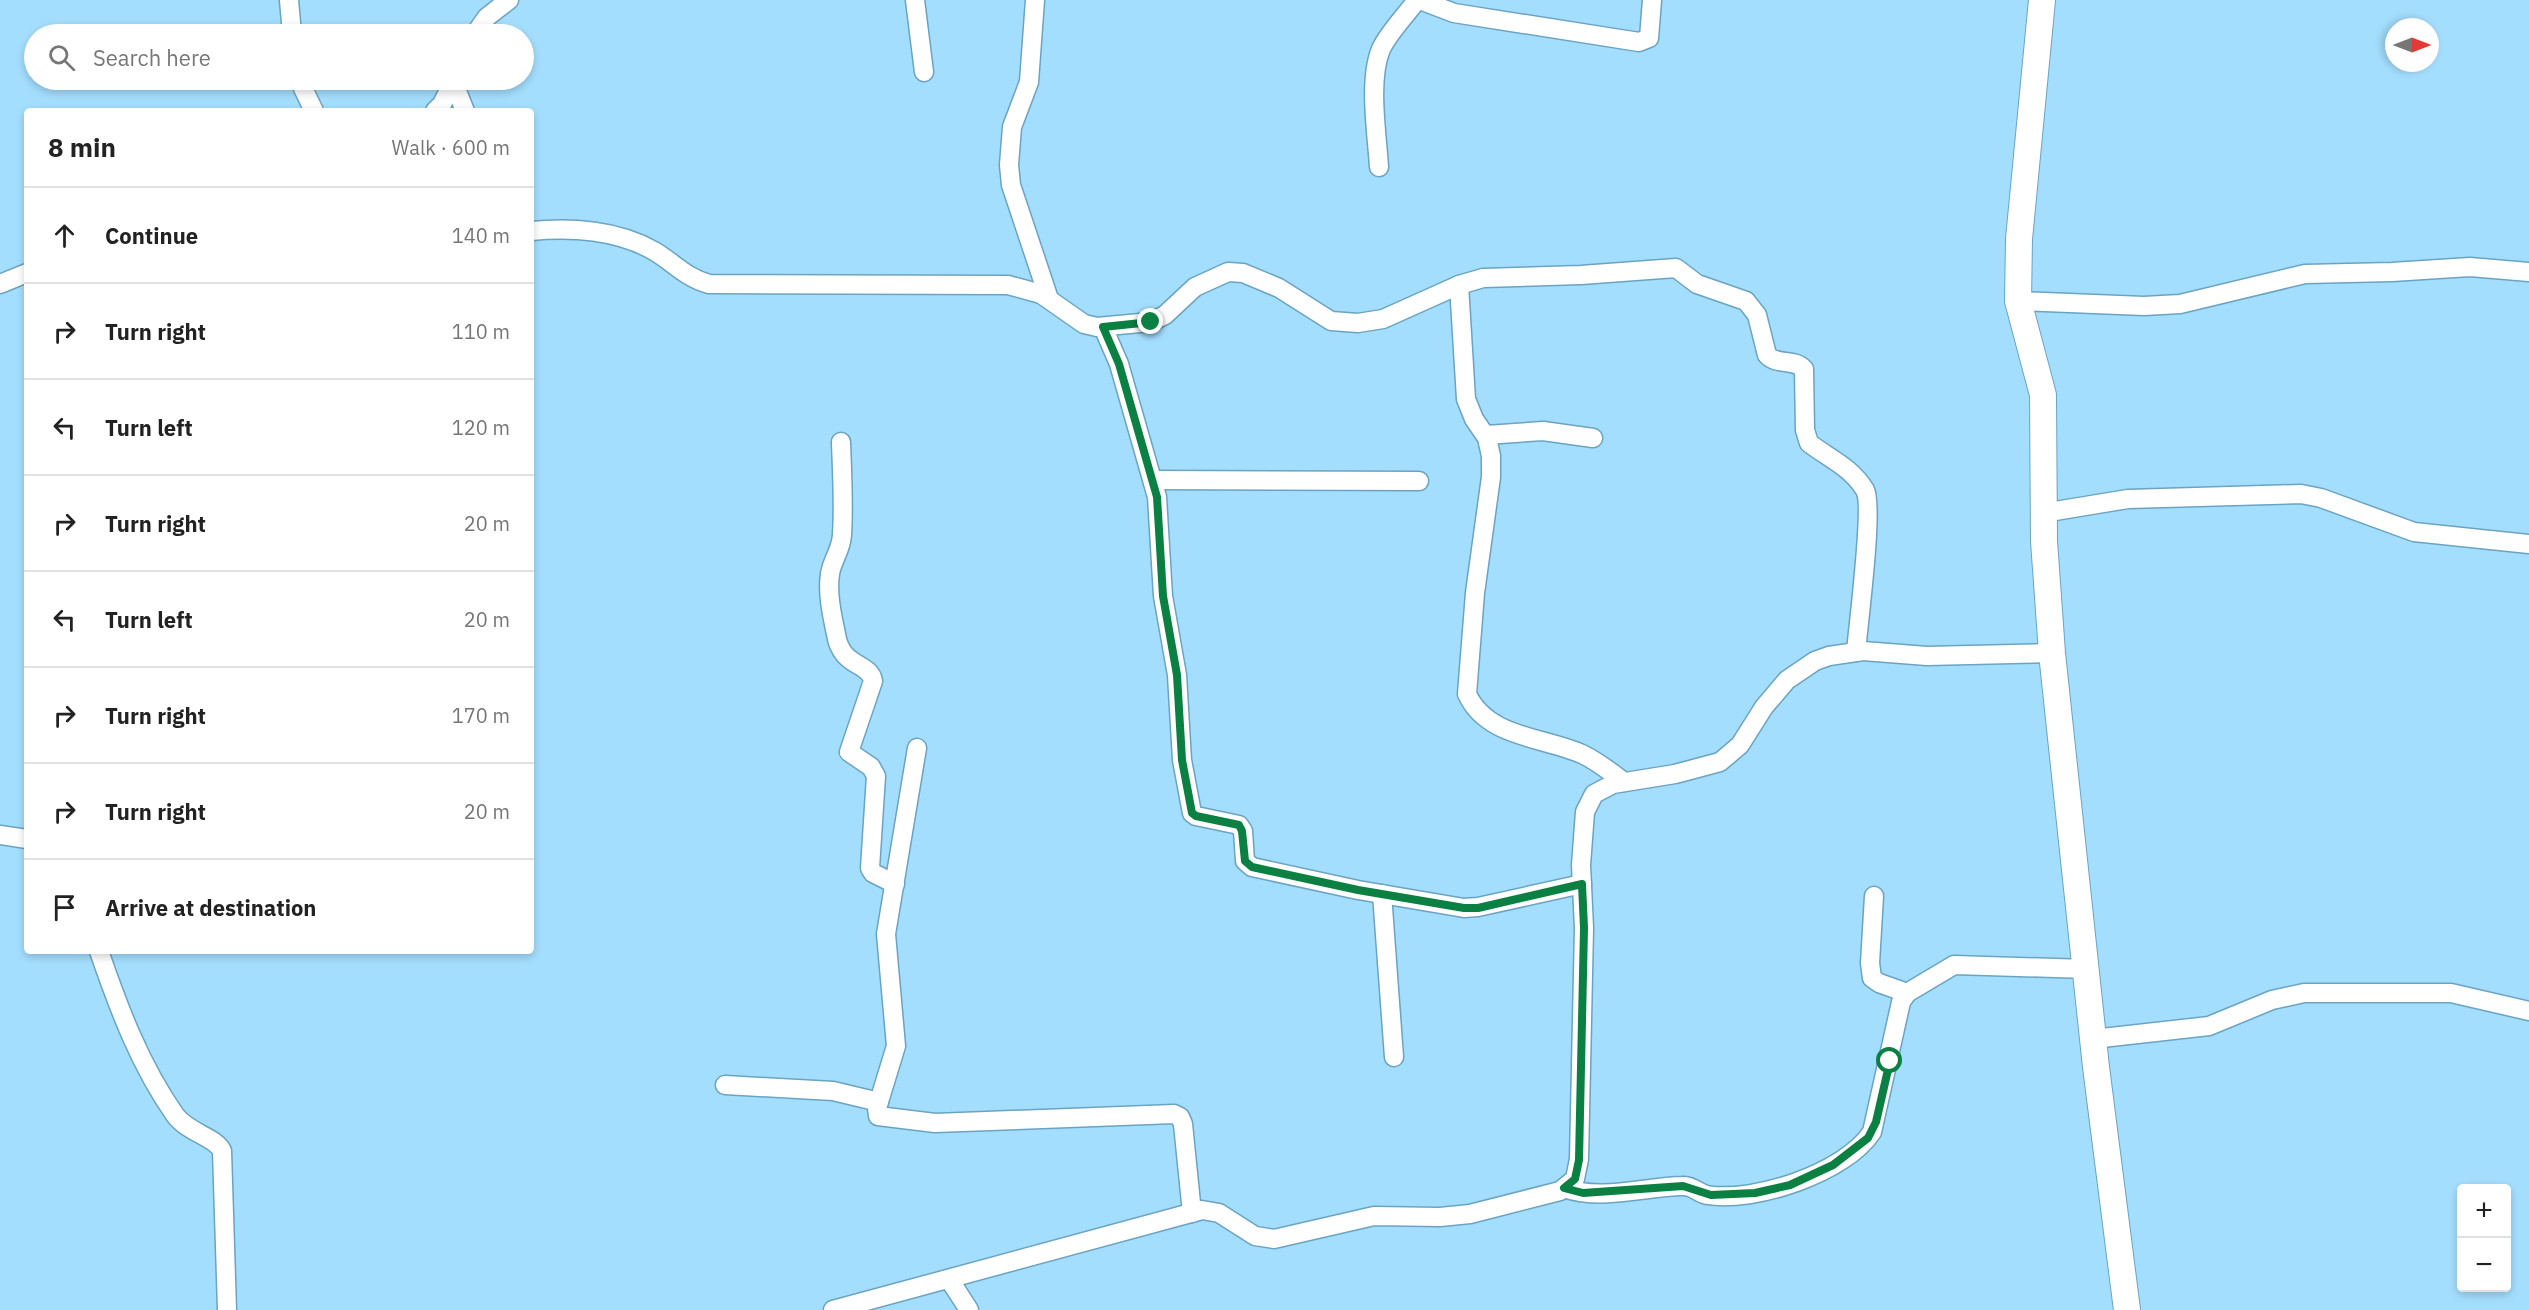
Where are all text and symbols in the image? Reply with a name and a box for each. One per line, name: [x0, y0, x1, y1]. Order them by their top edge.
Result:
north arrow: [2385, 18, 2439, 72]
search box: [24, 24, 534, 90]
icon: search: [45, 41, 78, 74]
text: Search here: [93, 43, 211, 72]
text: 8 min: [48, 130, 116, 164]
text: Walk · 600 m: [392, 134, 510, 161]
icon: ahead: [48, 219, 81, 252]
text: Continue: [105, 221, 198, 250]
text: 140 m: [452, 222, 510, 249]
route end: [1137, 308, 1163, 334]
icon: right: [48, 315, 81, 348]
text: Turn right: [105, 317, 206, 346]
text: 110 m: [452, 318, 510, 345]
icon: left: [48, 411, 81, 444]
text: Turn left: [105, 413, 193, 442]
text: 120 m: [452, 414, 510, 441]
icon: right: [48, 507, 81, 540]
text: Turn right: [105, 509, 206, 538]
text: 20 m: [464, 510, 510, 537]
icon: left: [48, 603, 81, 636]
text: Turn left: [105, 605, 193, 634]
text: 20 m: [464, 606, 510, 633]
icon: right: [48, 699, 81, 732]
text: Turn right: [105, 701, 206, 730]
text: 170 m: [452, 702, 510, 729]
icon: right: [48, 795, 81, 828]
text: Turn right: [105, 797, 206, 826]
text: 20 m: [464, 798, 510, 825]
icon: arrive: [48, 891, 81, 924]
text: Arrive at destination: [105, 893, 316, 922]
route start: [1876, 1047, 1902, 1073]
map controls: [2457, 1184, 2511, 1292]
button: +: [2457, 1184, 2511, 1238]
button: −: [2457, 1238, 2511, 1292]

